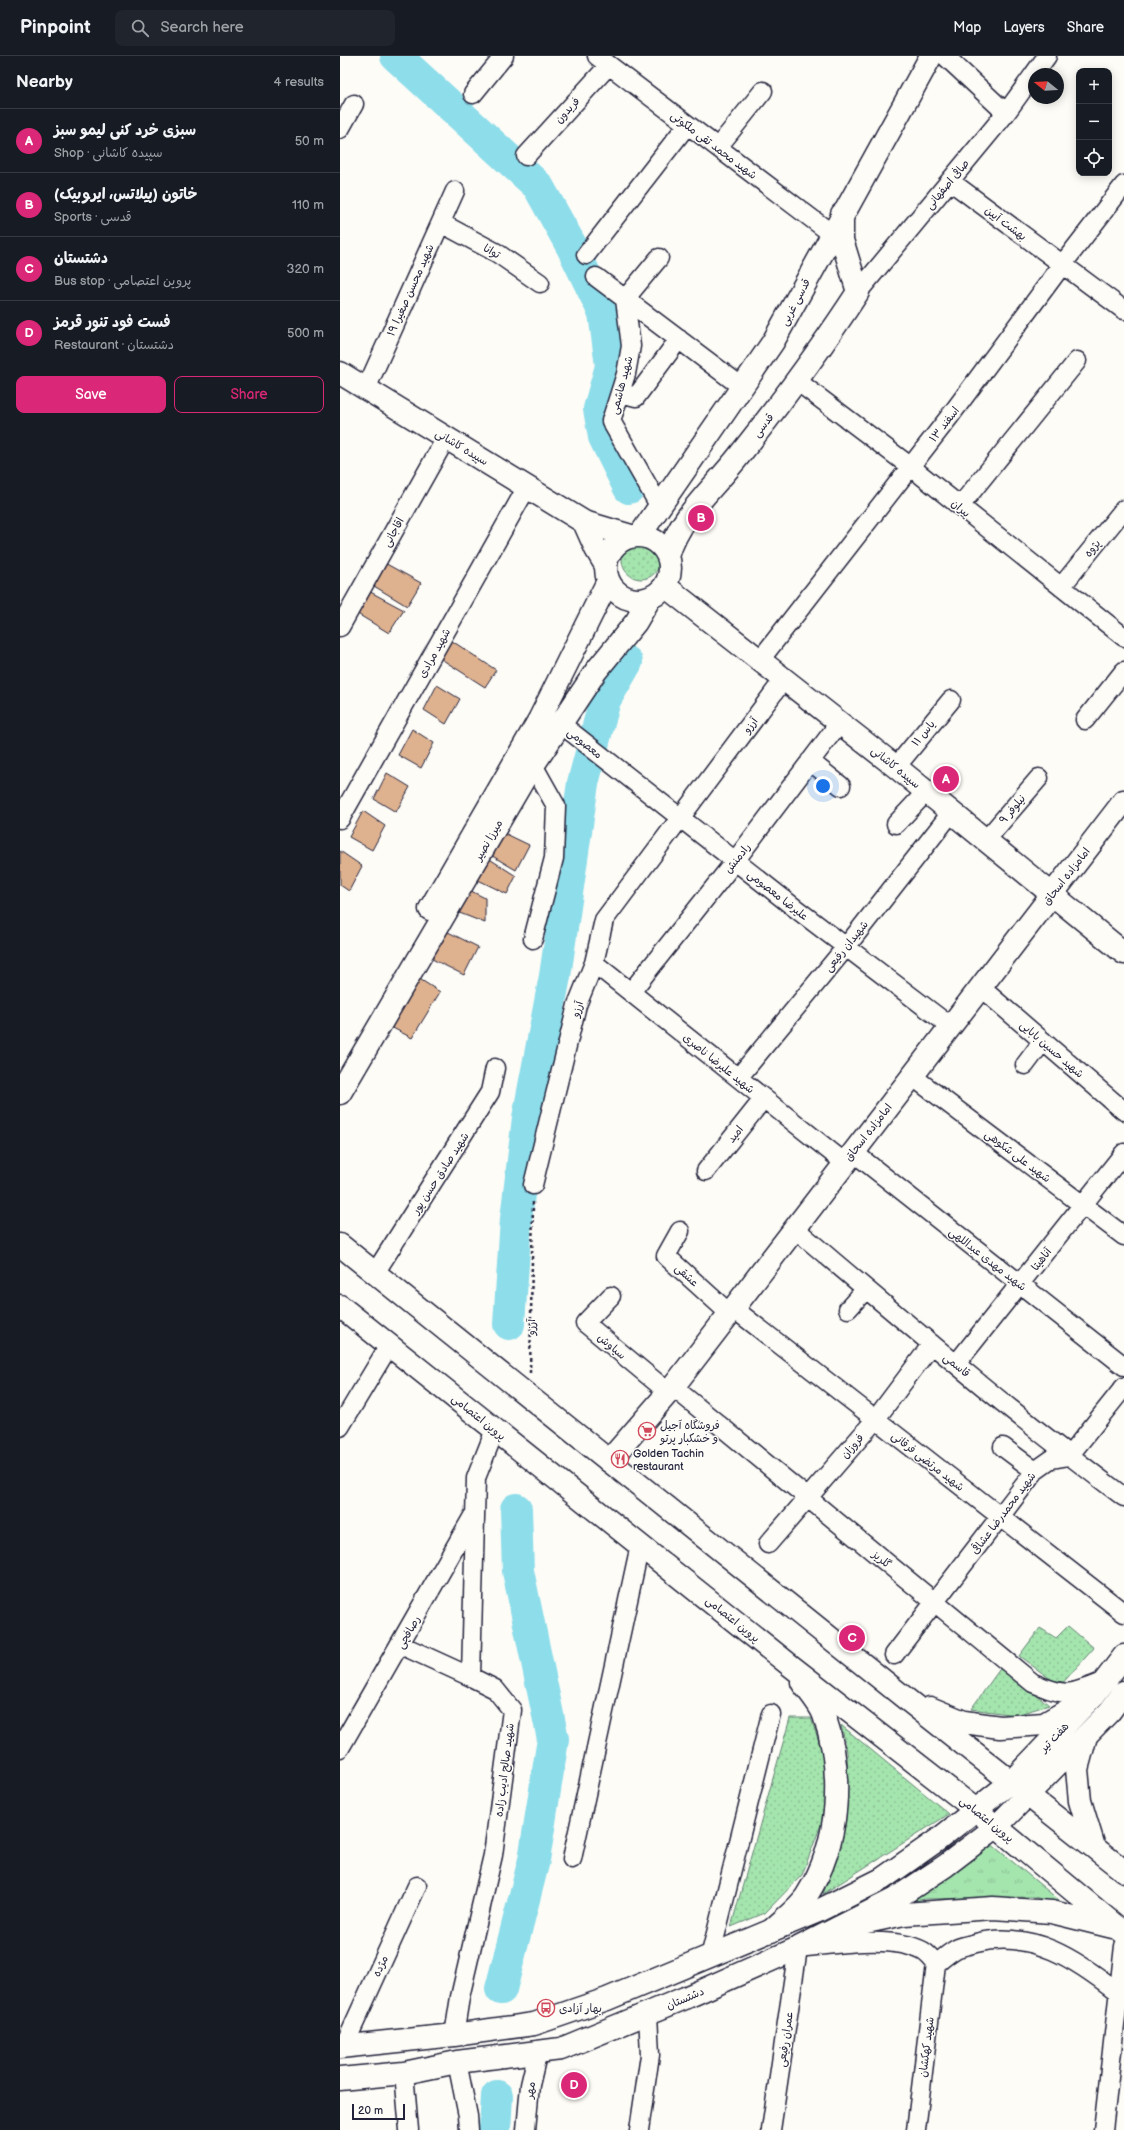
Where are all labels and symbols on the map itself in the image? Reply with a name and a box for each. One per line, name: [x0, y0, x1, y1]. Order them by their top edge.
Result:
north arrow: [1028, 68, 1064, 104]
street label: فریدون: [552, 95, 582, 126]
street label: شهید محمد تقی ملکوتی: [667, 109, 759, 183]
street label: صافی اصفهانی: [921, 156, 973, 212]
street label: بهشت آیین: [982, 204, 1029, 244]
street label: شهید محسن صغیرا ۱۹: [384, 242, 437, 338]
street label: توانا: [481, 242, 503, 263]
street label: قدسی غربی: [778, 277, 814, 328]
street label: شهید هاشمی: [607, 355, 636, 416]
street label: اسفند ۱۳: [927, 404, 962, 444]
street label: قدسی: [750, 411, 777, 440]
street label: سپیده کاشانی: [432, 427, 491, 469]
street label: پیران: [949, 497, 973, 520]
pin: B: [688, 503, 714, 533]
street label: اقاجانی: [380, 515, 408, 550]
street label: پژوه: [1082, 537, 1103, 560]
street label: شهید مرادی: [416, 626, 453, 680]
street label: آرزو: [740, 714, 761, 736]
street label: یاس ۱۱: [909, 718, 938, 749]
street label: معصومی: [564, 725, 605, 762]
street label: سپیده کاشانی: [868, 744, 923, 792]
pin: A: [933, 764, 959, 794]
your location: [813, 776, 833, 796]
street label: نیلوفر ۹: [997, 792, 1029, 827]
street label: میرزا نصیر: [471, 818, 505, 864]
street label: رادمنش: [722, 841, 753, 876]
street label: امامزاده اسحاق: [1040, 845, 1093, 908]
street label: علیرضا معصومی: [744, 868, 811, 924]
street label: شهیدان رفیعی: [822, 918, 872, 975]
street label: آرزو: [569, 998, 586, 1020]
street label: شهید حسین بابایی: [1017, 1018, 1086, 1081]
street label: شهید علیرضا ناصری: [680, 1031, 757, 1096]
street label: امامزاده اسحاق: [842, 1101, 895, 1164]
street label: امید: [725, 1123, 746, 1145]
street label: شهید علی شکوهی: [982, 1127, 1053, 1186]
street label: شهید صادق حسن پور: [409, 1130, 472, 1218]
street label: شهید مهدی عبداللهی: [946, 1225, 1029, 1294]
street label: آناهیتا: [1029, 1244, 1055, 1273]
street label: عشقی: [671, 1261, 701, 1290]
street label: آرزو: [525, 1318, 538, 1336]
street label: سیاوش: [594, 1331, 629, 1363]
street label: قاسمی: [940, 1351, 973, 1381]
street label: پروین اعتصامی: [448, 1392, 508, 1444]
place label: فروشگاه آجیل و خشکبار پرتو: [659, 1419, 720, 1446]
supermarket icon: فروشگاه آجیل و خشکبار پرتو: [637, 1421, 657, 1441]
street label: شهید مرتضی فرقانی: [888, 1429, 967, 1495]
street label: فروزان: [838, 1431, 866, 1461]
place label: Golden Tachin restaurant: [633, 1447, 704, 1473]
restaurant icon: Golden Tachin restaurant: [610, 1449, 630, 1469]
street label: شهید محمدرضا عشاقی: [968, 1469, 1038, 1557]
street label: گلریز: [869, 1547, 894, 1571]
street label: پروین اعتصامی: [702, 1594, 762, 1646]
street label: رصافچی: [394, 1613, 424, 1652]
pin: C: [839, 1623, 865, 1653]
street label: هفت تیر: [1036, 1720, 1072, 1756]
street label: شهید صالح ادیب زاده: [492, 1722, 518, 1818]
street label: پروین اعتصامی: [956, 1794, 1016, 1846]
street label: مژده: [370, 1954, 391, 1979]
street label: دشتستان: [664, 1985, 706, 2012]
bus stop icon: بهار آزادی: [536, 1998, 556, 2018]
place label: بهار آزادی: [559, 2002, 602, 2016]
street label: عمران رفیعی: [775, 2010, 797, 2068]
street label: شهید کهکشان: [916, 2016, 937, 2078]
pin: D: [561, 2070, 587, 2100]
street label: مهر: [523, 2081, 538, 2100]
scale bar: [352, 2102, 405, 2121]

